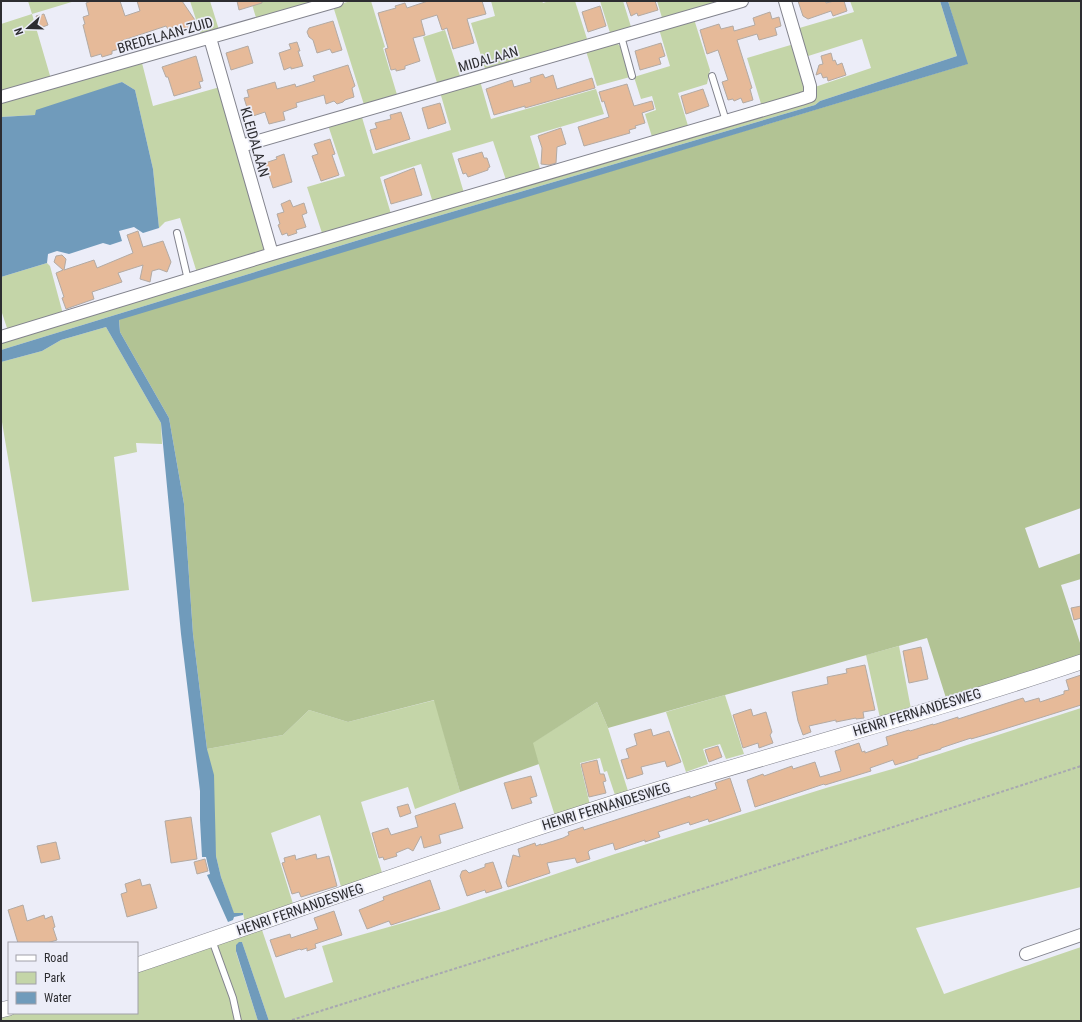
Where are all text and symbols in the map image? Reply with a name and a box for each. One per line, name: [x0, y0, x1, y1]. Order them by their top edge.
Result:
north arrow: [8, 8, 48, 48]
street label: BREDELAAN-ZUID: [115, 14, 215, 56]
text: N: [12, 26, 26, 37]
street label: MIDALAAN: [456, 43, 520, 75]
street label: KLEIDALAAN: [237, 105, 273, 179]
street label: HENRI FERNANDESWEG: [851, 685, 983, 739]
street label: HENRI FERNANDESWEG: [540, 779, 672, 833]
street label: HENRI FERNANDESWEG: [234, 880, 366, 938]
legend: [8, 942, 138, 1014]
text: Road: [44, 951, 68, 965]
text: Park: [44, 971, 66, 985]
text: Water: [44, 991, 72, 1005]

